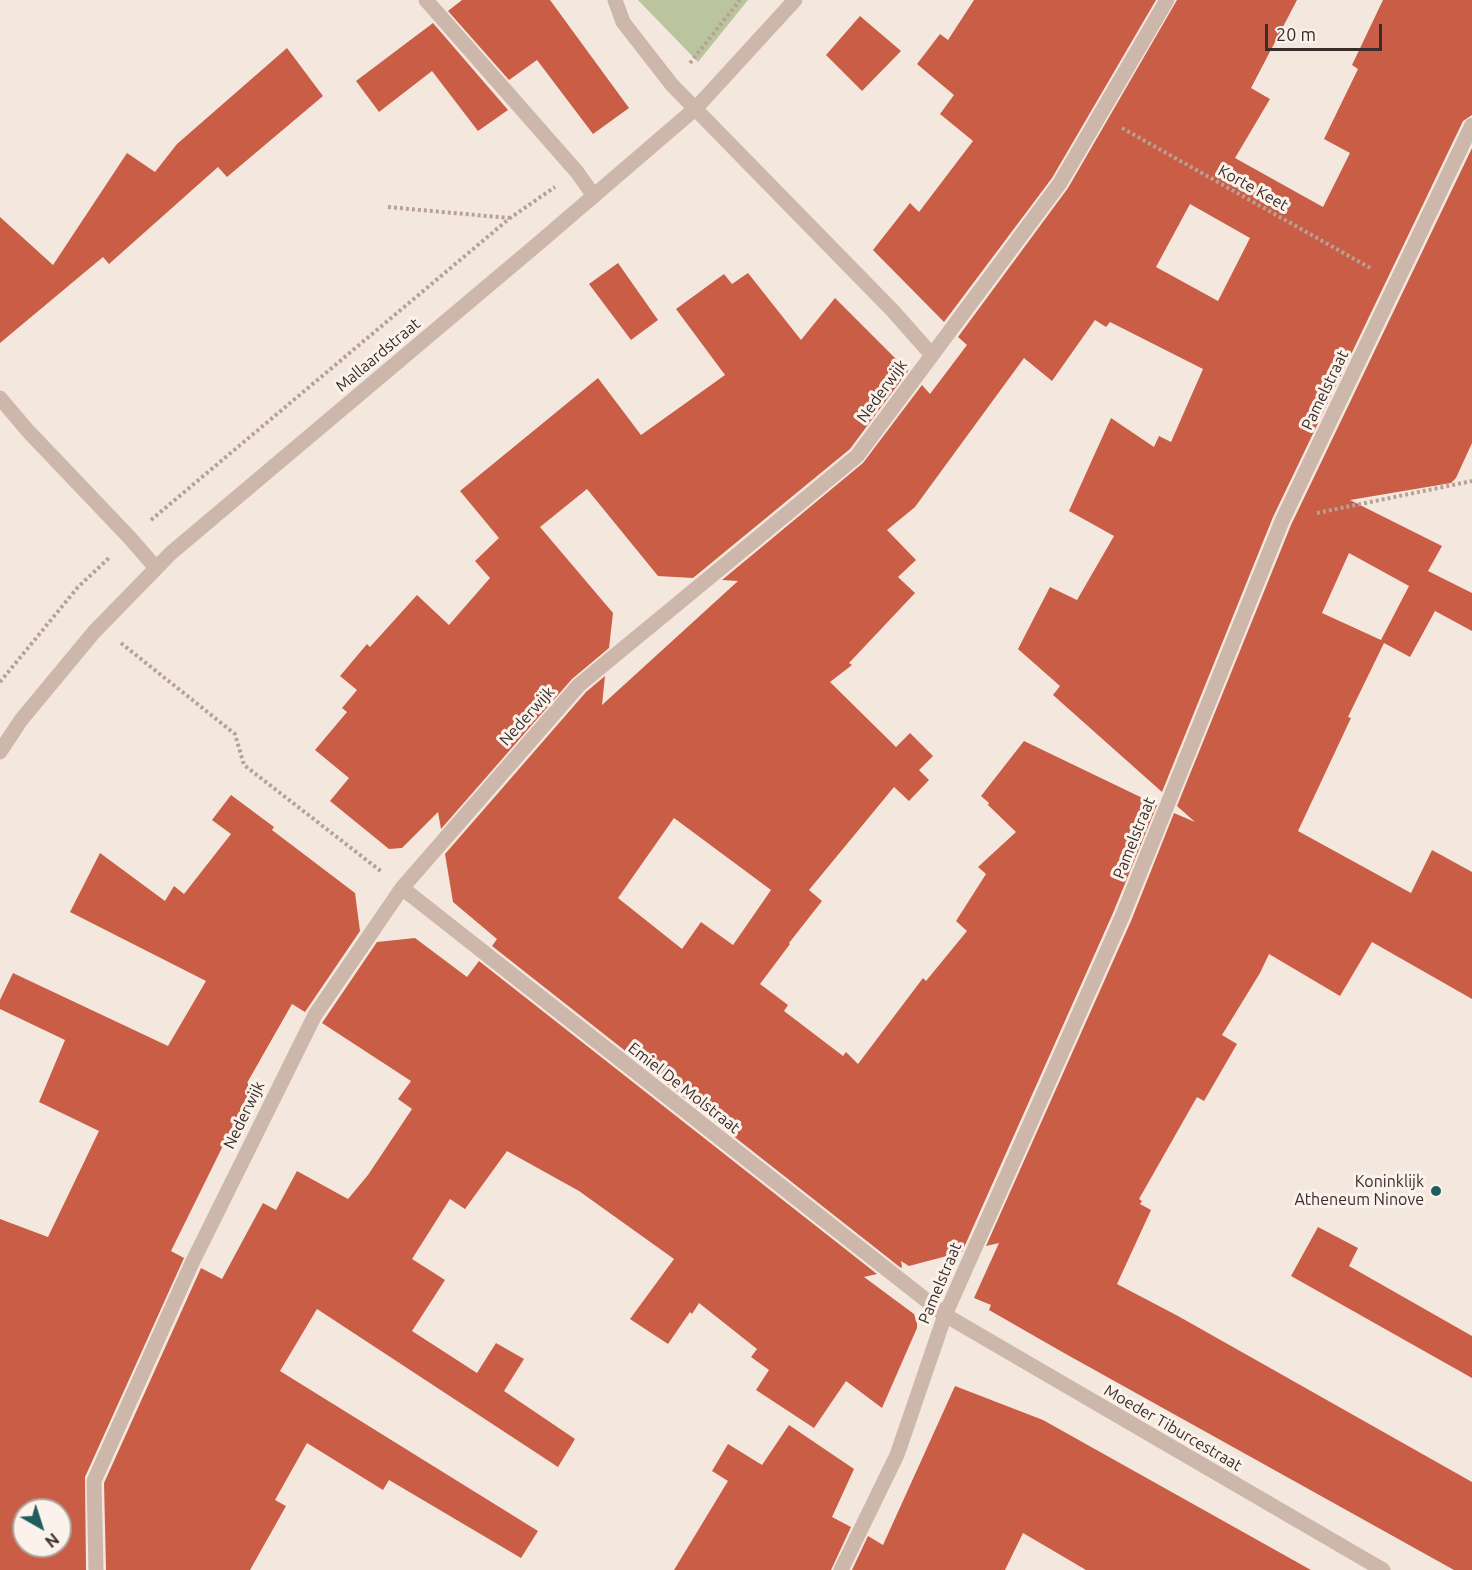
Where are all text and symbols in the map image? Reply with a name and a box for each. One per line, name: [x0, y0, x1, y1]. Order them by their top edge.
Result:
scale bar: [1268, 12, 1385, 50]
text: 20 m: [1276, 24, 1316, 44]
street label: Korte Keet: [1215, 161, 1291, 215]
street label: Mallaardstraat: [332, 314, 424, 396]
street label: Pamelstraat: [1297, 347, 1353, 433]
street label: Nederwijk: [853, 356, 911, 426]
street label: Nederwijk: [495, 682, 559, 750]
street label: Pamelstraat: [1109, 794, 1159, 882]
street label: Emiel De Molstraat: [624, 1038, 744, 1138]
street label: Nederwijk: [219, 1078, 269, 1152]
place label: Koninklijk Atheneum Ninove: [1294, 1172, 1424, 1210]
marker: Koninklijk Atheneum Ninove: [1429, 1184, 1443, 1198]
street label: Pamelstraat: [914, 1239, 966, 1327]
street label: Moeder Tiburcestraat: [1101, 1381, 1245, 1475]
north arrow: [12, 1498, 72, 1558]
text: N: [42, 1530, 62, 1551]

